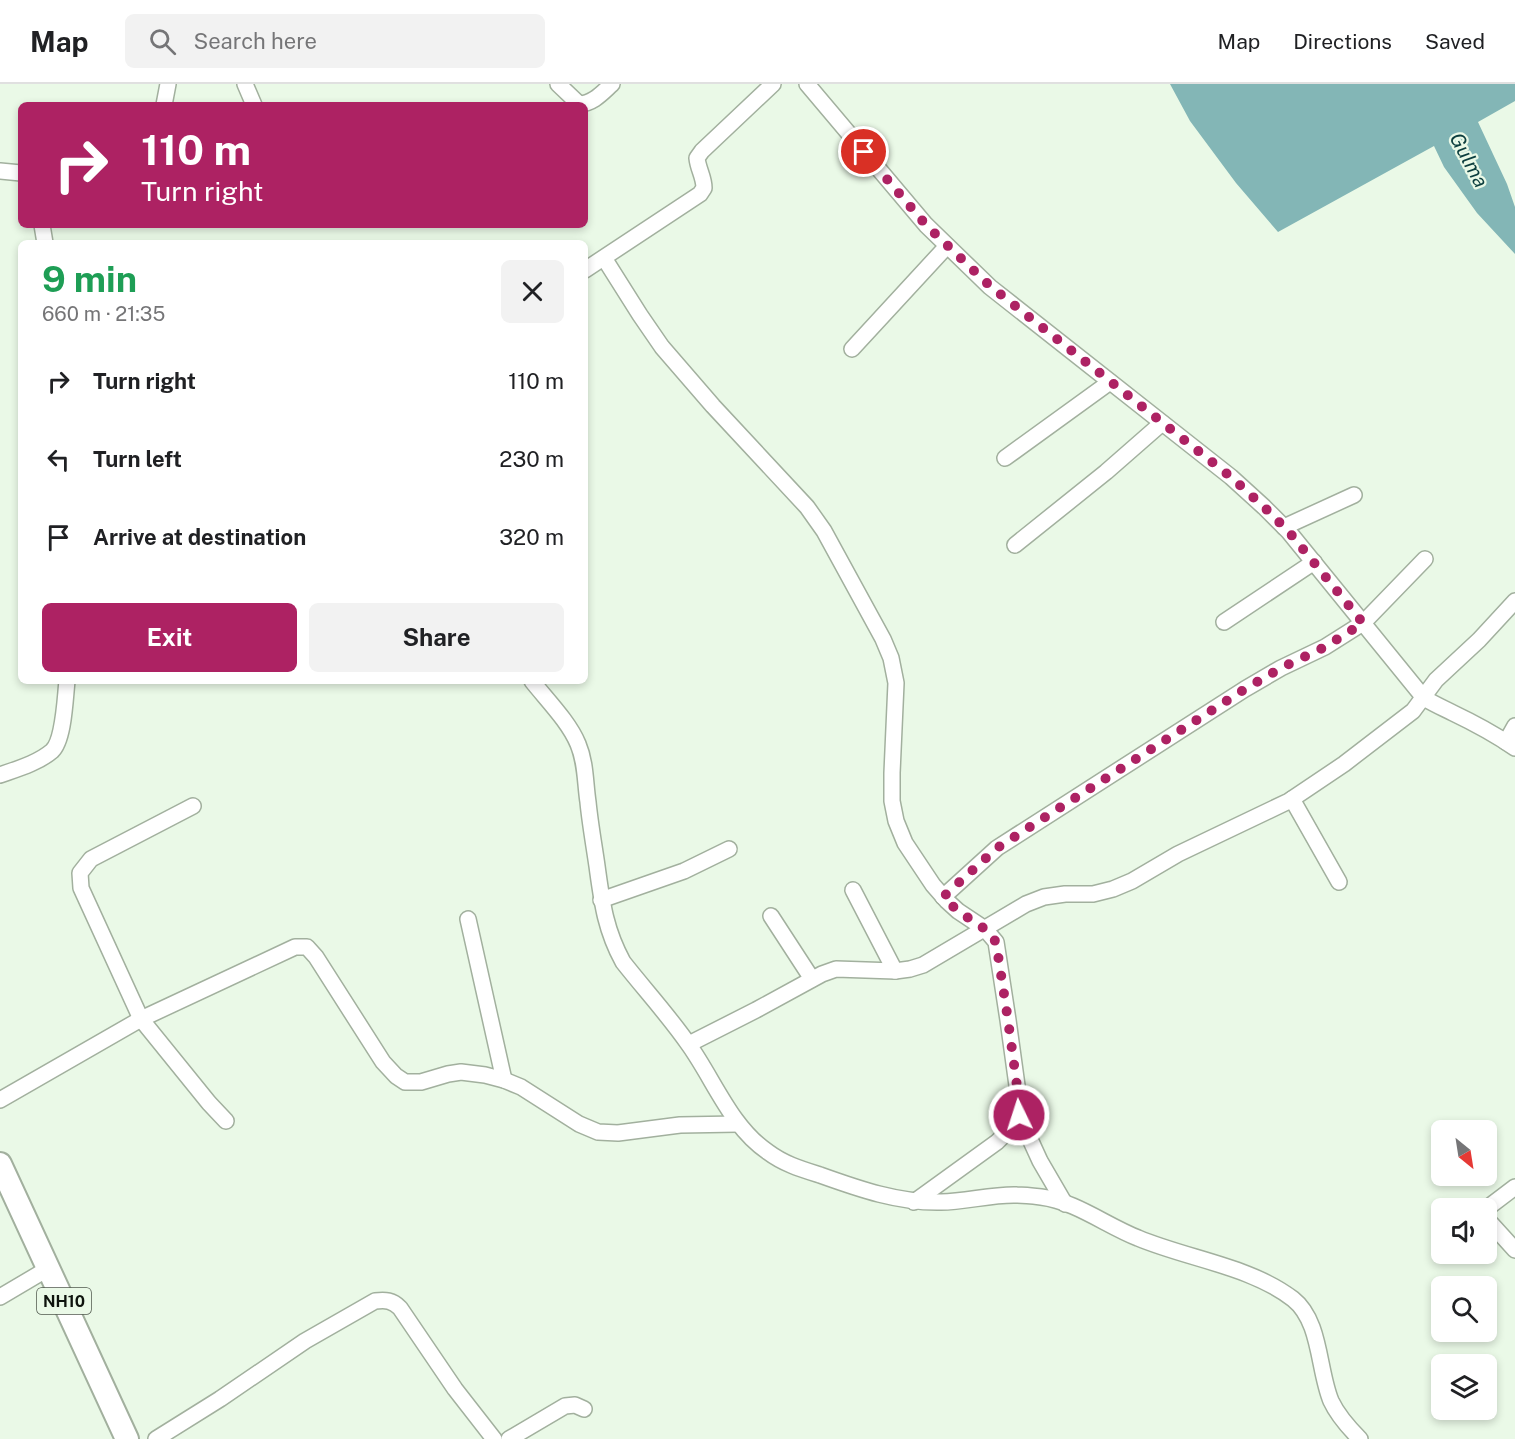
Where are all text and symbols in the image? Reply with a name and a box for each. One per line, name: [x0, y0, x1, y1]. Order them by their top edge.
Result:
search box: [125, 14, 545, 68]
text: Map: [30, 25, 89, 58]
icon: search: [146, 25, 179, 58]
text: Search here: [194, 28, 317, 54]
text: Map: [1218, 29, 1260, 54]
text: Directions: [1293, 29, 1392, 54]
text: Saved: [1425, 29, 1485, 54]
text: 110 m: [141, 125, 251, 174]
icon: right: [42, 126, 120, 204]
pin: [838, 126, 889, 177]
water label: Gulma: [1445, 129, 1493, 191]
icon: arrive: [847, 135, 880, 168]
text: Turn right: [141, 175, 264, 207]
text: 9 min: [42, 258, 137, 300]
button: close: [501, 260, 564, 323]
text: 660 m · 21:35: [42, 302, 165, 326]
icon: right: [42, 365, 75, 398]
text: Turn right: [93, 368, 196, 394]
text: 110 m: [508, 368, 564, 394]
icon: left: [42, 443, 75, 476]
text: Turn left: [93, 446, 182, 472]
text: 230 m: [499, 446, 564, 472]
icon: arrive: [42, 521, 75, 554]
text: Arrive at destination: [93, 524, 306, 550]
text: 320 m: [499, 524, 564, 550]
button: Exit: [42, 603, 297, 672]
button: Share: [309, 603, 564, 672]
position arrow: [987, 1083, 1051, 1147]
north arrow: [1431, 1120, 1497, 1186]
map controls: [1431, 1120, 1497, 1420]
button: sound: [1431, 1198, 1497, 1264]
button: search: [1431, 1276, 1497, 1342]
road number: NH10: [37, 1288, 91, 1314]
button: layers: [1431, 1354, 1497, 1420]

